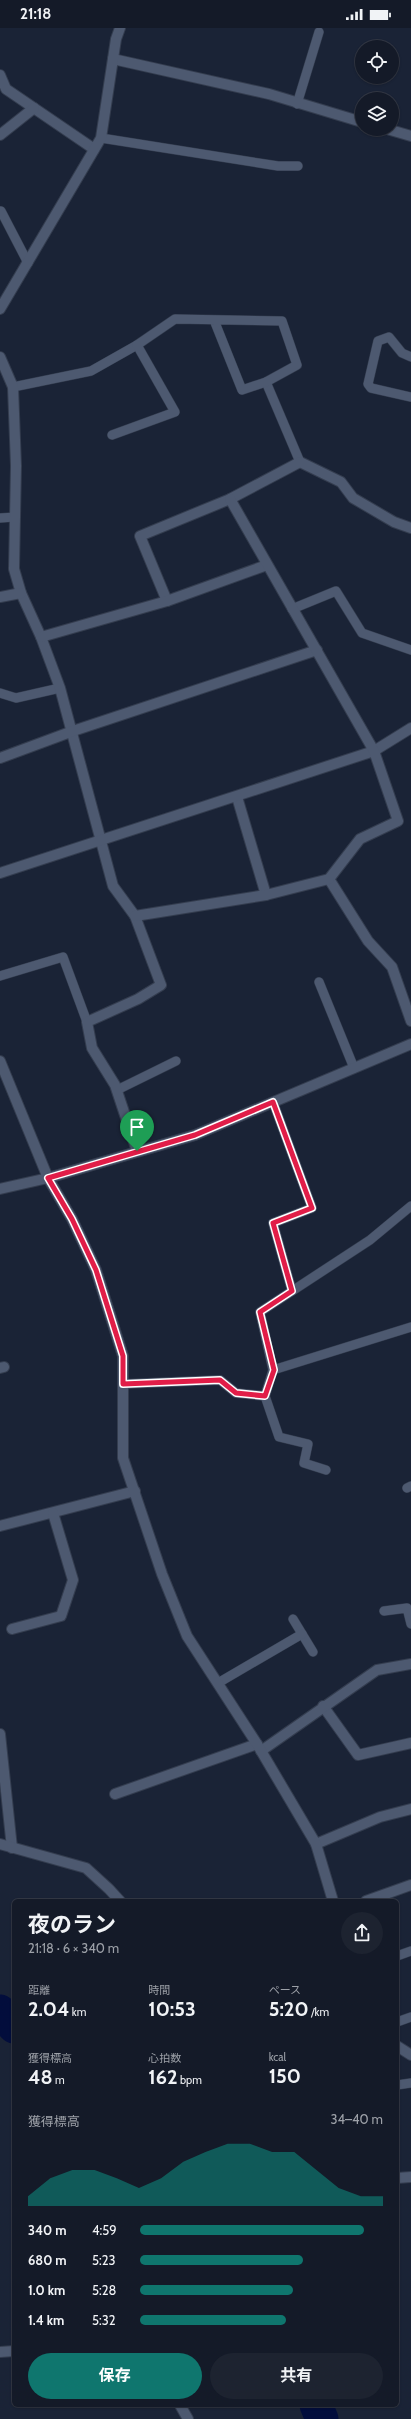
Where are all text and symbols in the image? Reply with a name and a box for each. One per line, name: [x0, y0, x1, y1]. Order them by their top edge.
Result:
text: 21:18: [20, 5, 51, 23]
map controls: [355, 40, 399, 136]
button: locate: [355, 40, 399, 84]
button: layers: [355, 92, 399, 136]
pin: [120, 1110, 154, 1151]
icon: arrive: [126, 1116, 148, 1138]
text: 夜のラン: [28, 1911, 116, 1938]
button: share: [341, 1912, 383, 1954]
text: 21:18 · 6 × 340 m: [28, 1940, 119, 1956]
text: 距離: [28, 1983, 50, 1997]
text: 時間: [148, 1983, 170, 1997]
text: ペース: [269, 1983, 301, 1997]
text: 2.04: [28, 1997, 69, 2021]
text: 10:53: [148, 1997, 196, 2021]
text: 5:20: [269, 1997, 309, 2021]
text: km: [69, 2005, 86, 2019]
text: /km: [309, 2005, 329, 2019]
text: kcal: [269, 2050, 286, 2064]
text: 獲得標高: [28, 2051, 72, 2065]
text: 心拍数: [148, 2051, 181, 2065]
text: 150: [269, 2064, 301, 2088]
text: 48: [28, 2065, 53, 2089]
text: 162: [148, 2065, 178, 2089]
text: m: [53, 2073, 65, 2087]
text: bpm: [178, 2073, 202, 2087]
text: 34–40 m: [330, 2111, 383, 2127]
text: 獲得標高: [28, 2113, 80, 2129]
text: 340 m: [28, 2222, 66, 2238]
text: 4:59: [92, 2222, 117, 2238]
text: 680 m: [28, 2252, 67, 2268]
text: 5:23: [92, 2252, 116, 2268]
text: 1.0 km: [28, 2282, 65, 2298]
text: 5:28: [92, 2282, 116, 2298]
text: 1.4 km: [28, 2312, 64, 2328]
text: 5:32: [92, 2312, 116, 2328]
button: 保存: [28, 2353, 202, 2399]
button: 共有: [210, 2353, 383, 2399]

